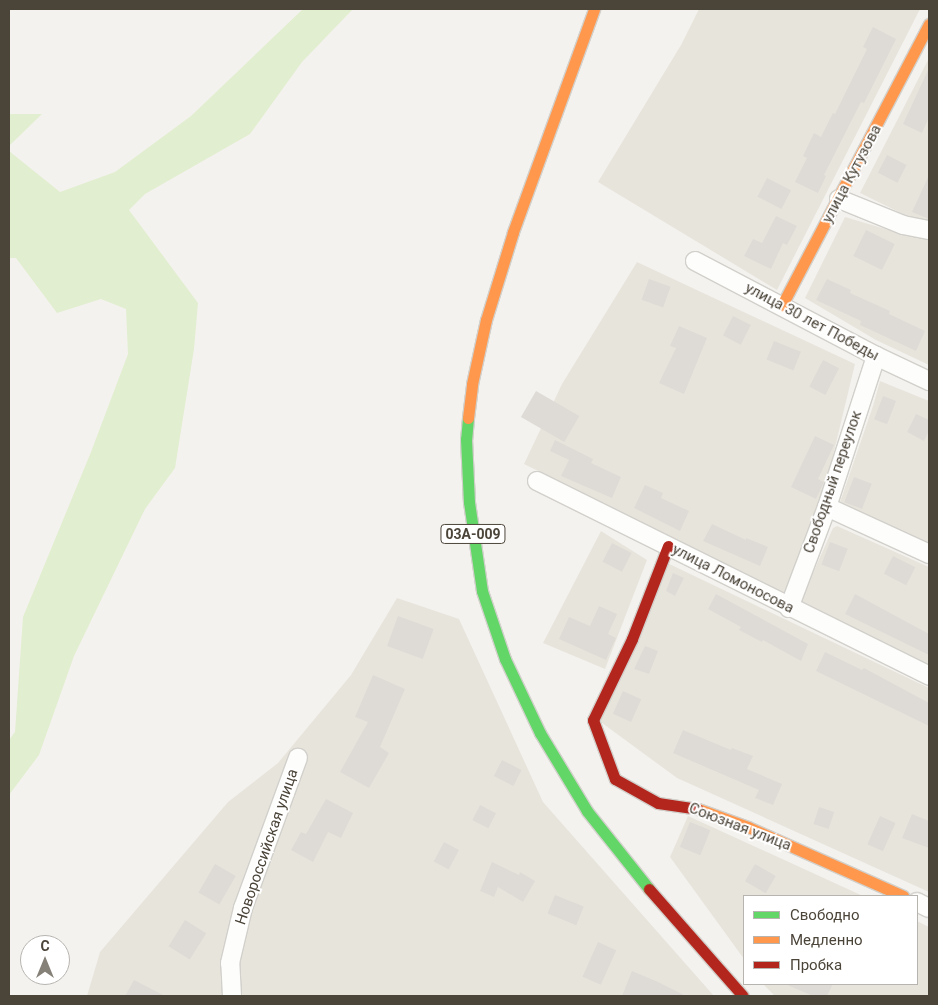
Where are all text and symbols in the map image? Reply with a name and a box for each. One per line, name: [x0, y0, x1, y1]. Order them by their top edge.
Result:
street label: улица Кутузова: [819, 122, 885, 226]
street label: улица 30 лет Победы: [742, 279, 882, 365]
street label: Свободный переулок: [800, 408, 866, 556]
road number: 03А-009: [439, 522, 507, 546]
street label: улица Ломоносова: [669, 541, 797, 617]
street label: Новороссийская улица: [232, 767, 302, 927]
street label: Союзная улица: [686, 799, 794, 855]
legend: [743, 895, 918, 985]
text: Свободно: [790, 906, 859, 924]
text: Медленно: [790, 931, 863, 949]
north arrow: [20, 935, 70, 985]
text: С: [40, 938, 50, 954]
text: Пробка: [790, 956, 842, 974]

